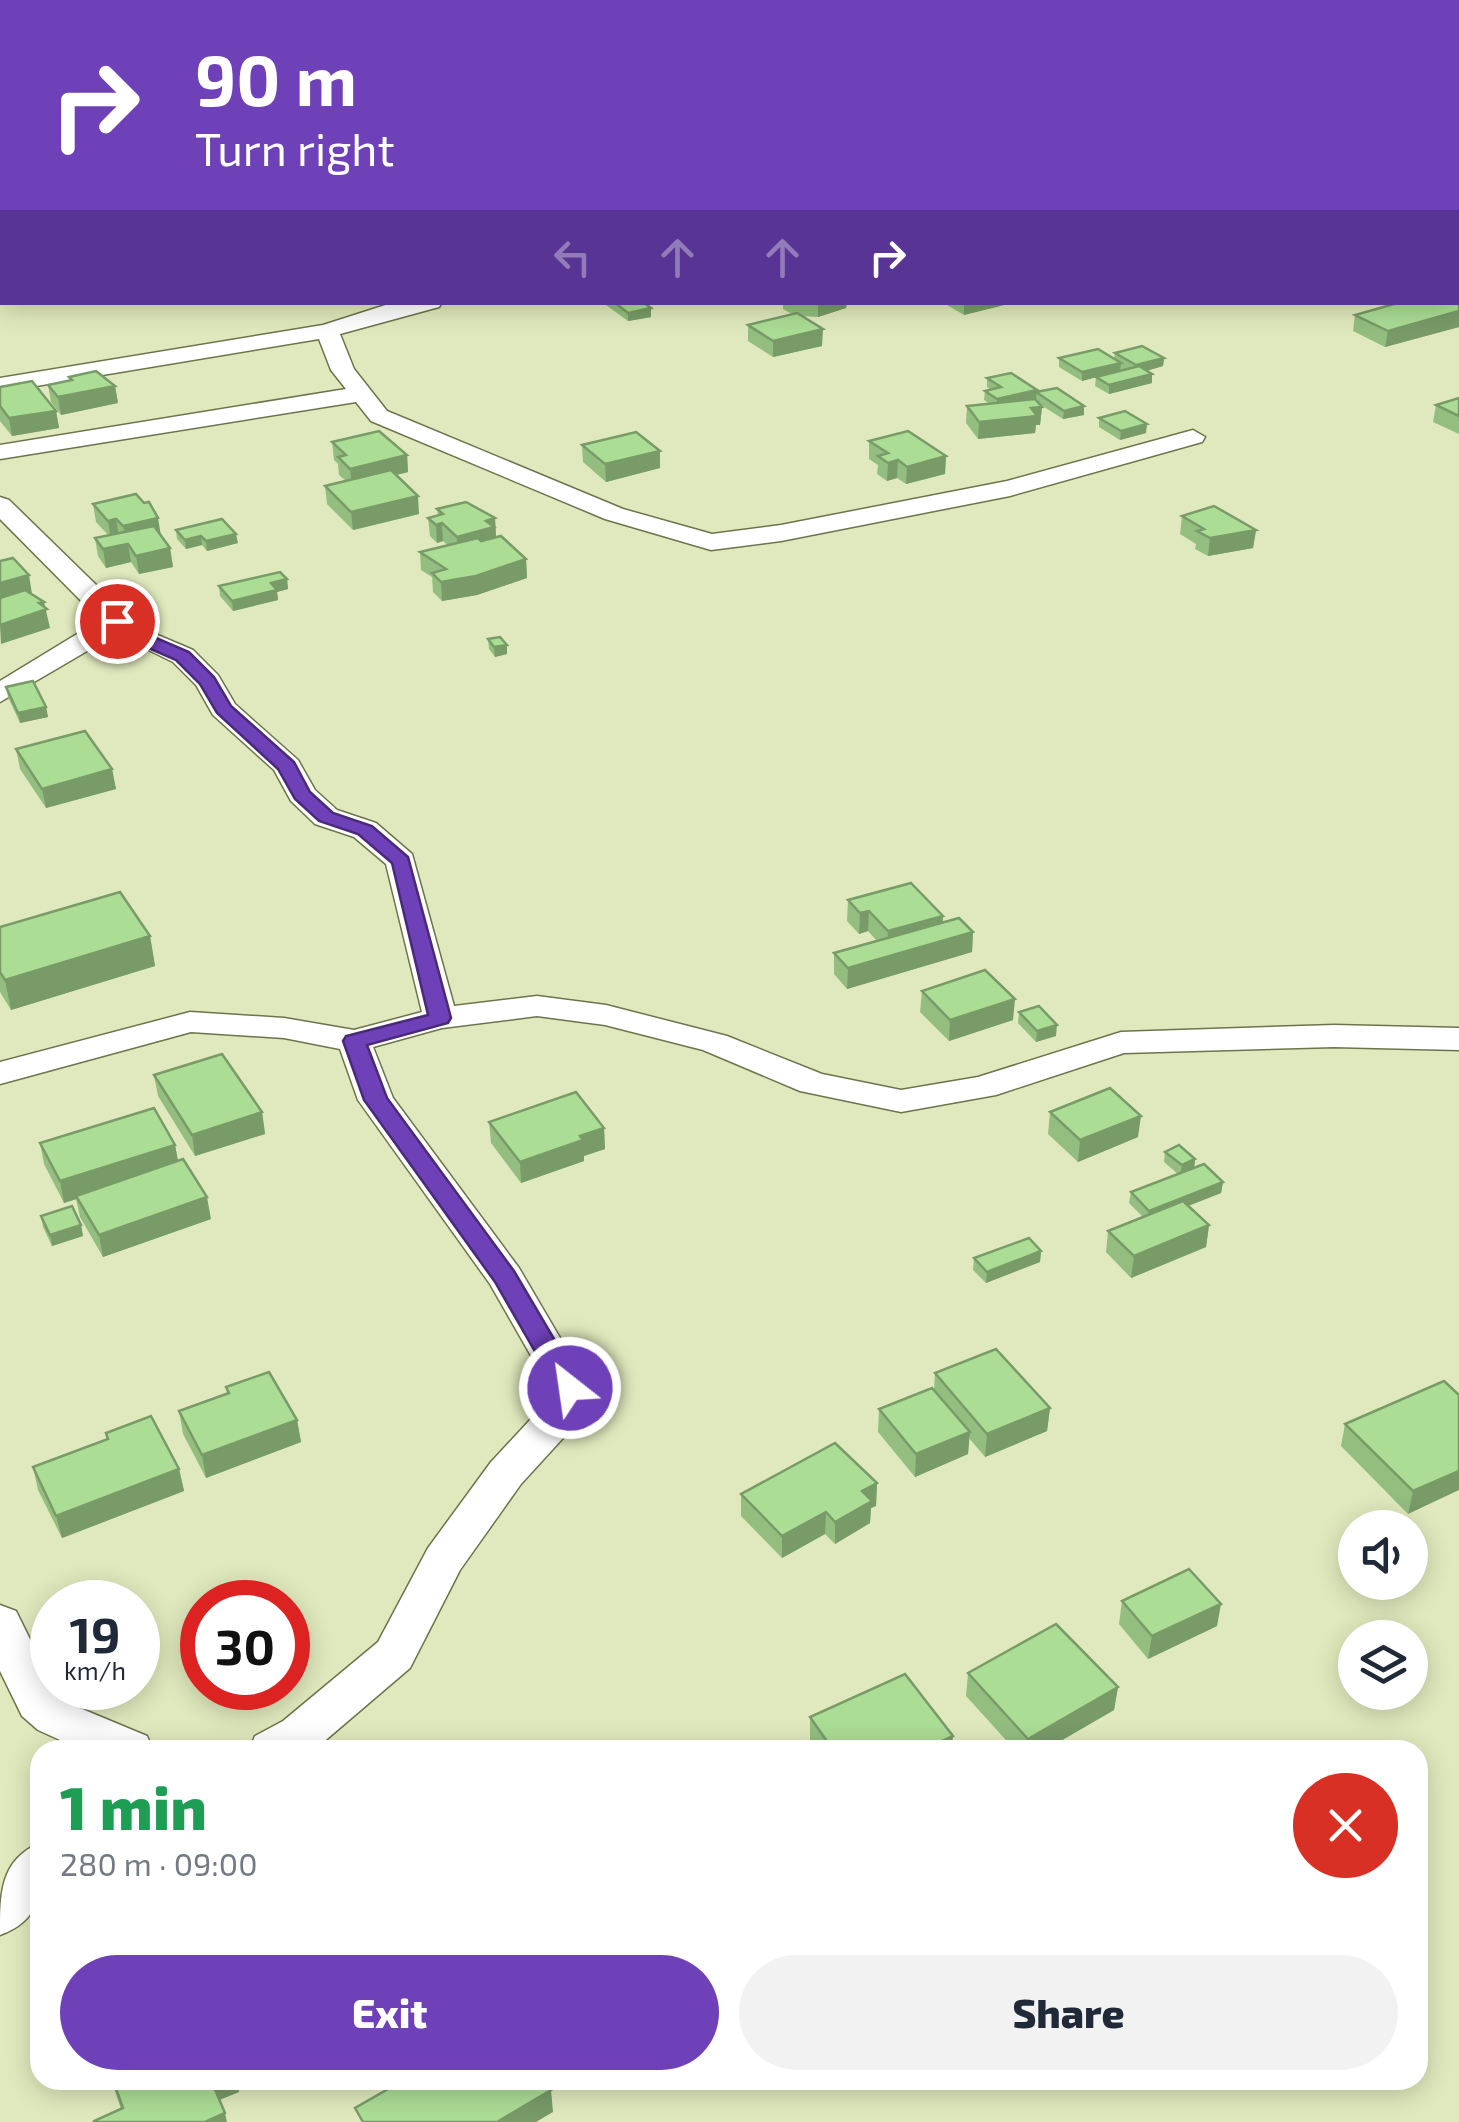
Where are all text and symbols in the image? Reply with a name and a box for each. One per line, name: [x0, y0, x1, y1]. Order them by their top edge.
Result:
text: 90 m: [195, 36, 357, 120]
icon: right: [30, 40, 160, 170]
text: Turn right: [195, 121, 395, 175]
icon: left: [545, 230, 600, 285]
icon: ahead: [650, 230, 705, 285]
icon: ahead: [755, 230, 810, 285]
icon: right: [860, 230, 915, 285]
pin: [75, 579, 160, 664]
icon: arrive: [90, 594, 145, 649]
position arrow: [518, 1336, 622, 1440]
map controls: [1338, 1510, 1428, 1710]
button: sound: [1338, 1510, 1428, 1600]
speed limit sign: 30: [180, 1580, 310, 1710]
text: 19: [69, 1603, 121, 1663]
button: layers: [1338, 1620, 1428, 1710]
text: km/h: [64, 1655, 126, 1685]
text: 1 min: [60, 1770, 207, 1842]
button: close: [1293, 1773, 1398, 1878]
text: 280 m · 09:00: [60, 1844, 257, 1882]
button: Exit: [60, 1955, 719, 2070]
button: Share: [739, 1955, 1398, 2070]

